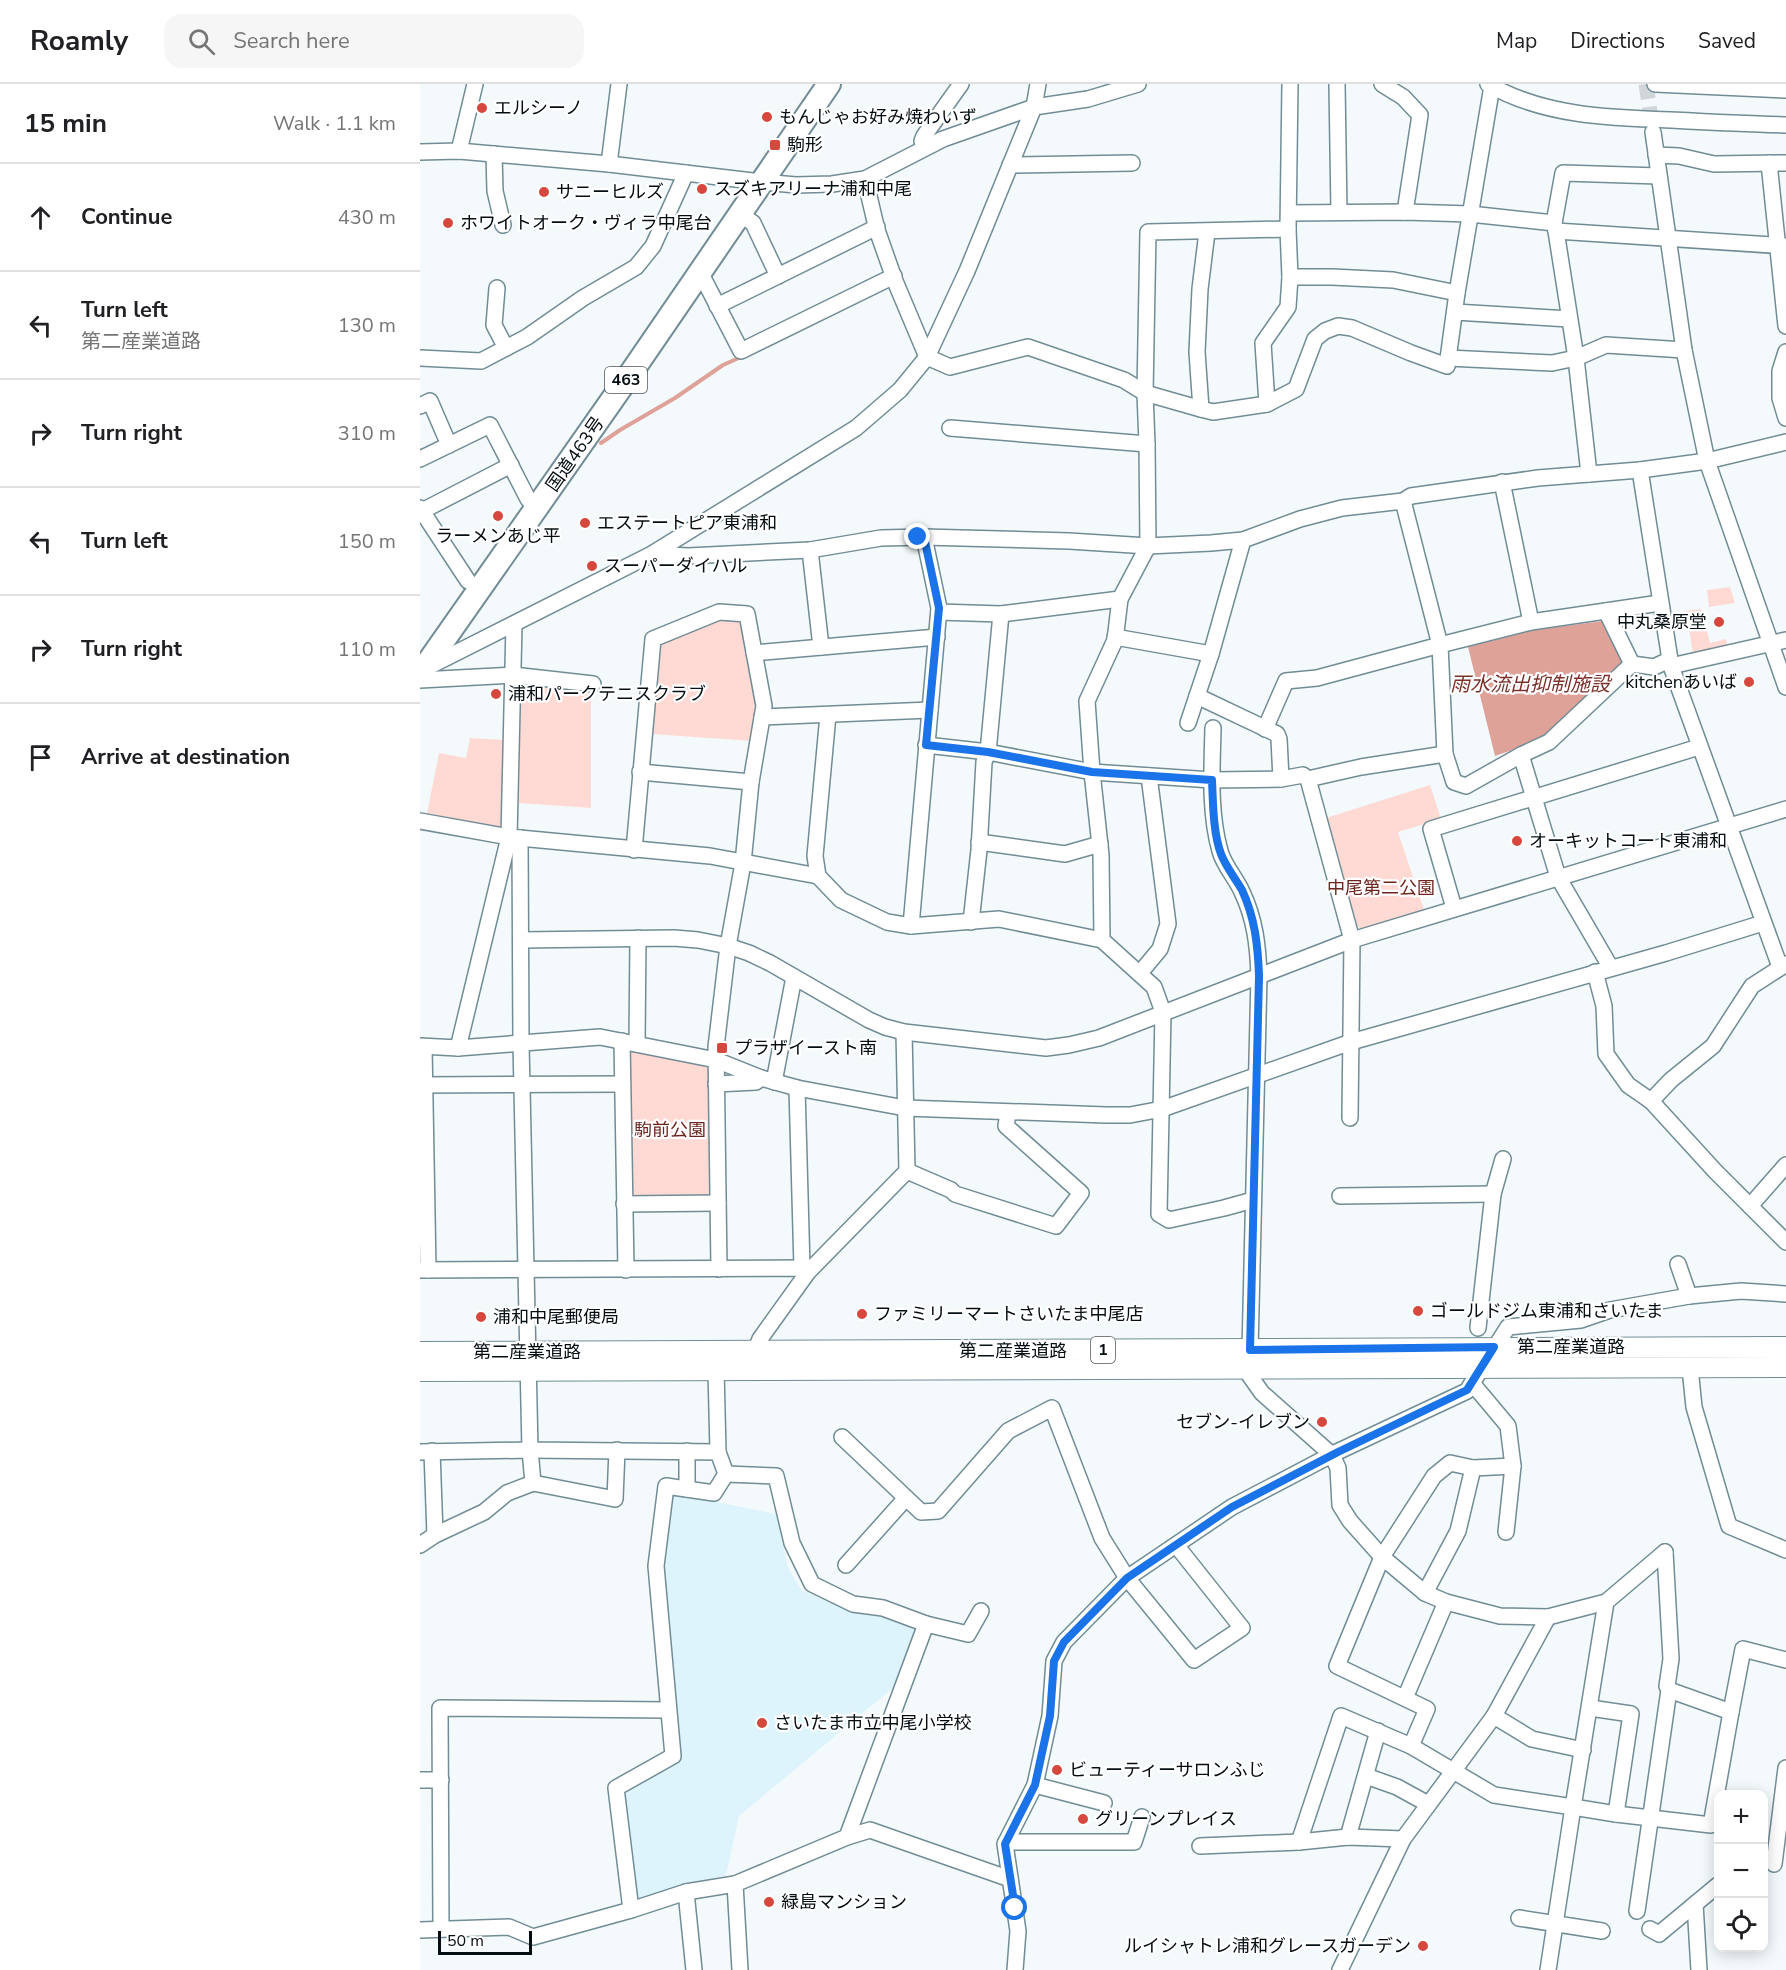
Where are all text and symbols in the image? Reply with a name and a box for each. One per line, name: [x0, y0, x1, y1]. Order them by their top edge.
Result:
search box: [164, 14, 584, 68]
text: Roamly: [30, 22, 128, 60]
icon: search: [185, 25, 218, 58]
text: Search here: [233, 26, 350, 56]
text: Map: [1496, 27, 1537, 55]
text: Directions: [1570, 27, 1665, 55]
text: Saved: [1698, 27, 1756, 55]
place label: エルシーノ: [494, 96, 583, 120]
marker: エルシーノ: [475, 101, 489, 115]
place label: もんじゃお好み焼わいず: [779, 105, 977, 129]
text: 15 min: [24, 106, 107, 141]
text: Walk · 1.1 km: [273, 110, 396, 137]
marker: もんじゃお好み焼わいず: [760, 110, 774, 124]
place label: 駒形: [787, 133, 823, 157]
marker: 駒形: [768, 138, 782, 152]
place label: スズキアリーナ浦和中尾: [714, 177, 912, 201]
place label: サニーヒルズ: [556, 180, 664, 204]
marker: スズキアリーナ浦和中尾: [695, 182, 709, 196]
marker: サニーヒルズ: [537, 185, 551, 199]
icon: ahead: [24, 201, 57, 234]
text: Continue: [81, 202, 172, 232]
text: 430 m: [338, 204, 396, 231]
place label: ホワイトオーク・ヴィラ中尾台: [460, 211, 712, 235]
marker: ホワイトオーク・ヴィラ中尾台: [441, 216, 455, 230]
text: Turn left: [81, 295, 168, 325]
icon: left: [24, 309, 57, 342]
text: 130 m: [338, 312, 396, 339]
text: 第二産業道路: [81, 328, 201, 355]
road number: 463: [605, 367, 647, 393]
street label: 国道463号: [540, 412, 610, 496]
icon: right: [24, 417, 57, 450]
text: Turn right: [81, 418, 182, 448]
text: 310 m: [338, 420, 396, 447]
marker: ラーメンあじ平: [491, 509, 505, 523]
place label: エステートピア東浦和: [597, 511, 777, 535]
marker: エステートピア東浦和: [578, 516, 592, 530]
route end: [904, 523, 930, 549]
place label: ラーメンあじ平: [435, 524, 561, 548]
icon: left: [24, 525, 57, 558]
text: Turn left: [81, 526, 168, 556]
text: 150 m: [338, 528, 396, 555]
place label: スーパーダイハル: [604, 554, 747, 578]
marker: スーパーダイハル: [585, 559, 599, 573]
place label: 中丸桑原堂: [1617, 610, 1707, 634]
marker: 中丸桑原堂: [1712, 615, 1726, 629]
icon: right: [24, 633, 57, 666]
text: Turn right: [81, 634, 182, 664]
text: 110 m: [338, 636, 396, 663]
place label: kitchenあいば: [1625, 670, 1737, 694]
water label: 雨水流出抑制施設: [1450, 671, 1613, 698]
marker: kitchenあいば: [1742, 675, 1756, 689]
place label: 浦和パークテニスクラブ: [508, 682, 706, 706]
marker: 浦和パークテニスクラブ: [489, 687, 503, 701]
icon: arrive: [24, 741, 57, 774]
text: Arrive at destination: [81, 742, 290, 772]
place label: オーキットコート東浦和: [1529, 829, 1727, 853]
marker: オーキットコート東浦和: [1510, 834, 1524, 848]
park label: 中尾第二公園: [1327, 876, 1435, 900]
place label: プラザイースト南: [734, 1036, 877, 1060]
marker: プラザイースト南: [715, 1041, 729, 1055]
park label: 駒前公園: [634, 1118, 706, 1142]
place label: ゴールドジム東浦和さいたま: [1430, 1299, 1663, 1323]
place label: ファミリーマートさいたま中尾店: [874, 1302, 1143, 1326]
marker: ゴールドジム東浦和さいたま: [1411, 1304, 1425, 1318]
place label: 浦和中尾郵便局: [493, 1305, 619, 1329]
marker: ファミリーマートさいたま中尾店: [855, 1307, 869, 1321]
marker: 浦和中尾郵便局: [474, 1310, 488, 1324]
street label: 第二産業道路: [1517, 1335, 1625, 1359]
road number: 1: [1091, 1337, 1115, 1363]
street label: 第二産業道路: [959, 1339, 1067, 1363]
street label: 第二産業道路: [473, 1340, 581, 1364]
place label: セブン-イレブン: [1176, 1410, 1310, 1434]
marker: セブン-イレブン: [1315, 1415, 1329, 1429]
place label: さいたま市立中尾小学校: [774, 1711, 971, 1735]
marker: さいたま市立中尾小学校: [755, 1716, 769, 1730]
place label: ビューティーサロンふじ: [1069, 1758, 1266, 1782]
marker: ビューティーサロンふじ: [1050, 1763, 1064, 1777]
map controls: [1714, 1790, 1768, 1952]
button: +: [1714, 1790, 1768, 1844]
place label: グリーンプレイス: [1095, 1807, 1237, 1831]
marker: グリーンプレイス: [1076, 1812, 1090, 1826]
button: −: [1714, 1844, 1768, 1898]
place label: 緑島マンション: [781, 1890, 907, 1914]
route start: [1001, 1894, 1027, 1920]
marker: 緑島マンション: [762, 1895, 776, 1909]
button: locate: [1714, 1898, 1768, 1952]
scale bar: [438, 1928, 532, 1956]
text: 50 m: [447, 1930, 484, 1952]
place label: ルイシャトレ浦和グレースガーデン: [1124, 1934, 1411, 1958]
marker: ルイシャトレ浦和グレースガーデン: [1416, 1939, 1430, 1953]

